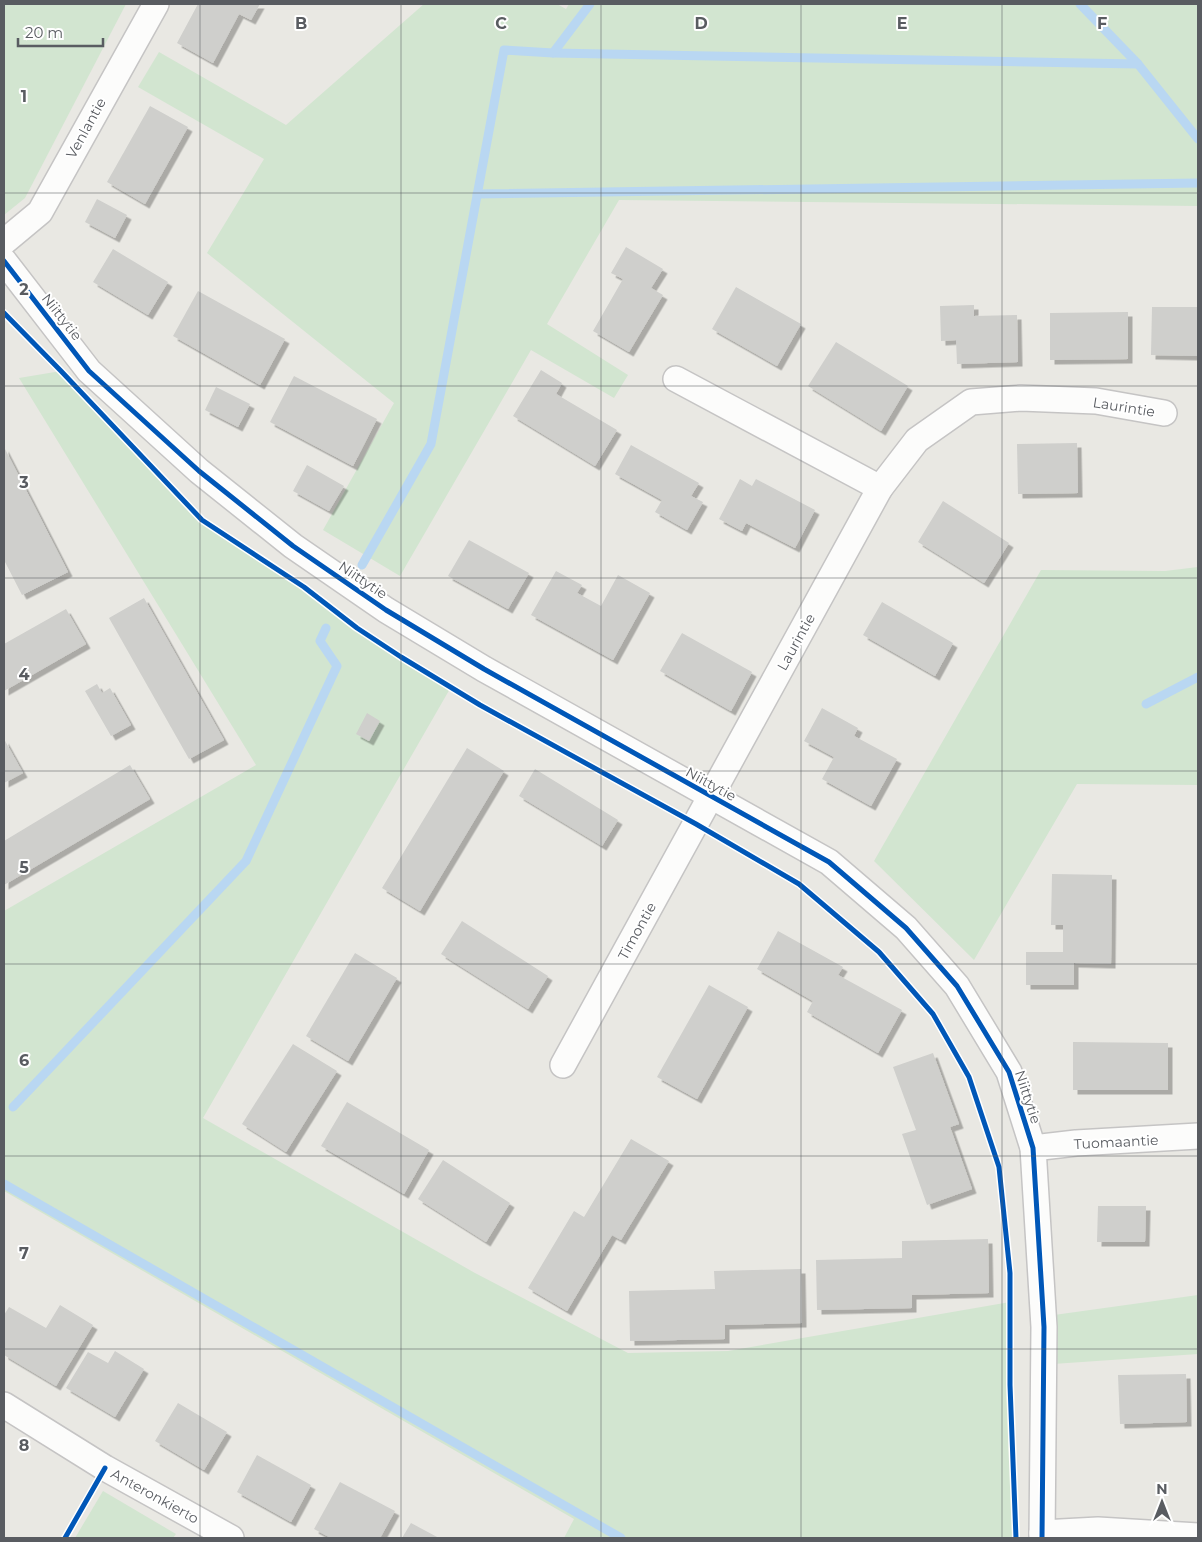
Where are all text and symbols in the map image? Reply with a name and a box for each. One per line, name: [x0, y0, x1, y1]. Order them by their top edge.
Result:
text: B: [295, 14, 307, 33]
text: C: [495, 14, 507, 33]
text: D: [694, 14, 708, 33]
text: E: [897, 14, 907, 33]
text: F: [1097, 14, 1107, 33]
scale bar: [18, 15, 102, 47]
text: 20 m: [25, 23, 63, 42]
text: 1: [21, 87, 27, 106]
street label: Venlantie: [62, 95, 110, 161]
text: 2: [19, 280, 29, 299]
street label: Niittytie: [38, 290, 86, 344]
street label: Laurintie: [1092, 393, 1156, 421]
text: 3: [18, 473, 29, 492]
street label: Niittytie: [335, 557, 391, 603]
street label: Laurintie: [773, 610, 819, 674]
text: 4: [18, 665, 30, 684]
street label: Niittytie: [683, 763, 739, 805]
text: 5: [19, 858, 29, 877]
street label: Timontie: [614, 899, 660, 963]
text: 6: [19, 1051, 29, 1070]
street label: Niittytie: [1011, 1068, 1045, 1126]
street label: Tuomaantie: [1073, 1131, 1159, 1153]
text: 7: [19, 1244, 29, 1263]
text: 8: [19, 1436, 29, 1455]
street label: Anteronkierto: [108, 1464, 202, 1528]
north arrow: [1137, 1477, 1187, 1527]
text: N: [1156, 1480, 1168, 1498]

